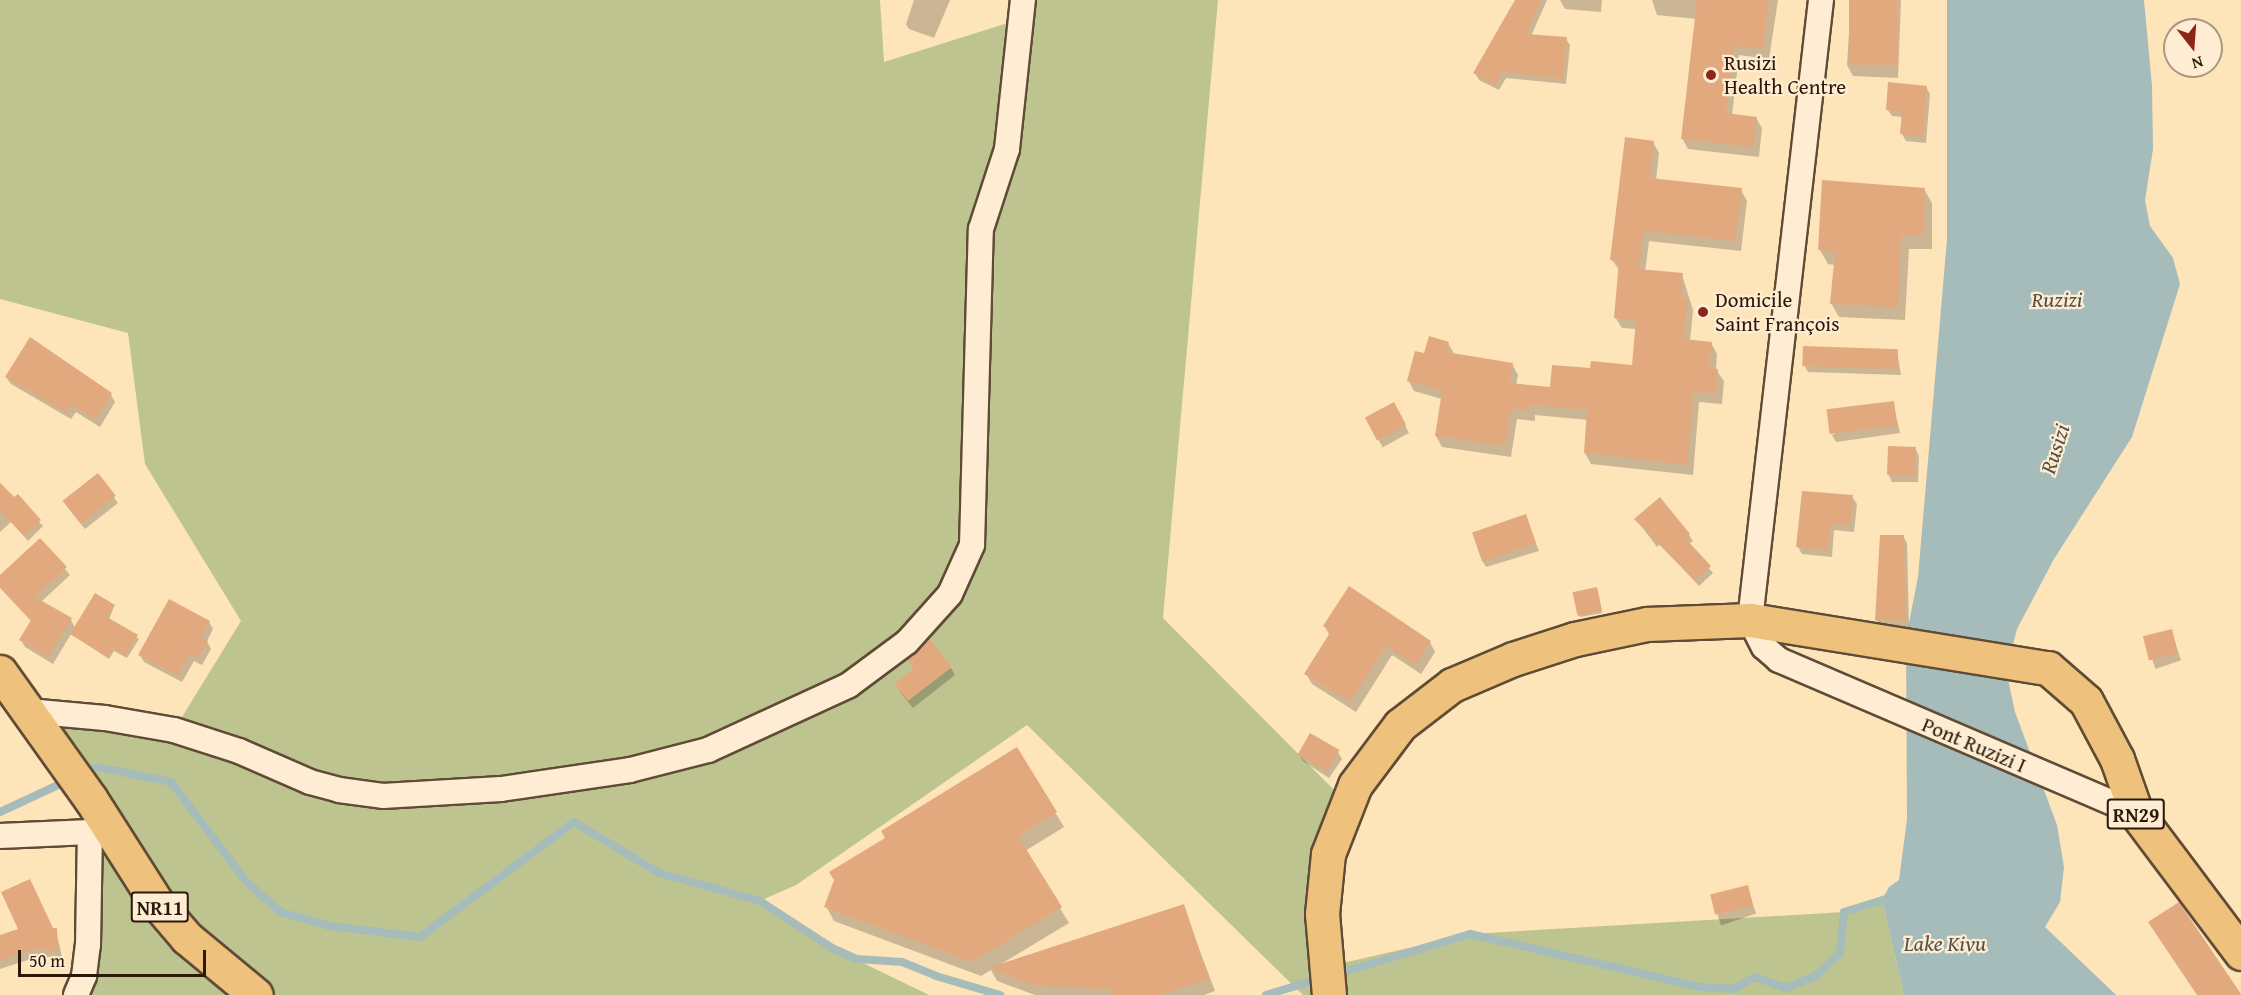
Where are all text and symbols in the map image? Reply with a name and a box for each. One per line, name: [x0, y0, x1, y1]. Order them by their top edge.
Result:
north arrow: [2163, 18, 2223, 78]
place label: Rusizi Health Centre: [1724, 50, 1846, 100]
text: N: [2189, 50, 2206, 76]
marker: Rusizi Health Centre: [1702, 66, 1720, 84]
place label: Domicile Saint François: [1715, 287, 1840, 337]
water label: Ruzizi: [2031, 287, 2083, 313]
marker: Domicile Saint François: [1696, 305, 1710, 319]
water label: Rusizi: [2035, 421, 2075, 477]
street label: Pont Ruzizi I: [1918, 712, 2030, 778]
road number: RN29: [2106, 797, 2166, 831]
road number: NR11: [130, 890, 190, 924]
water label: Lake Kivu: [1904, 931, 1986, 957]
scale bar: [21, 938, 208, 976]
text: 50 m: [29, 947, 65, 974]

